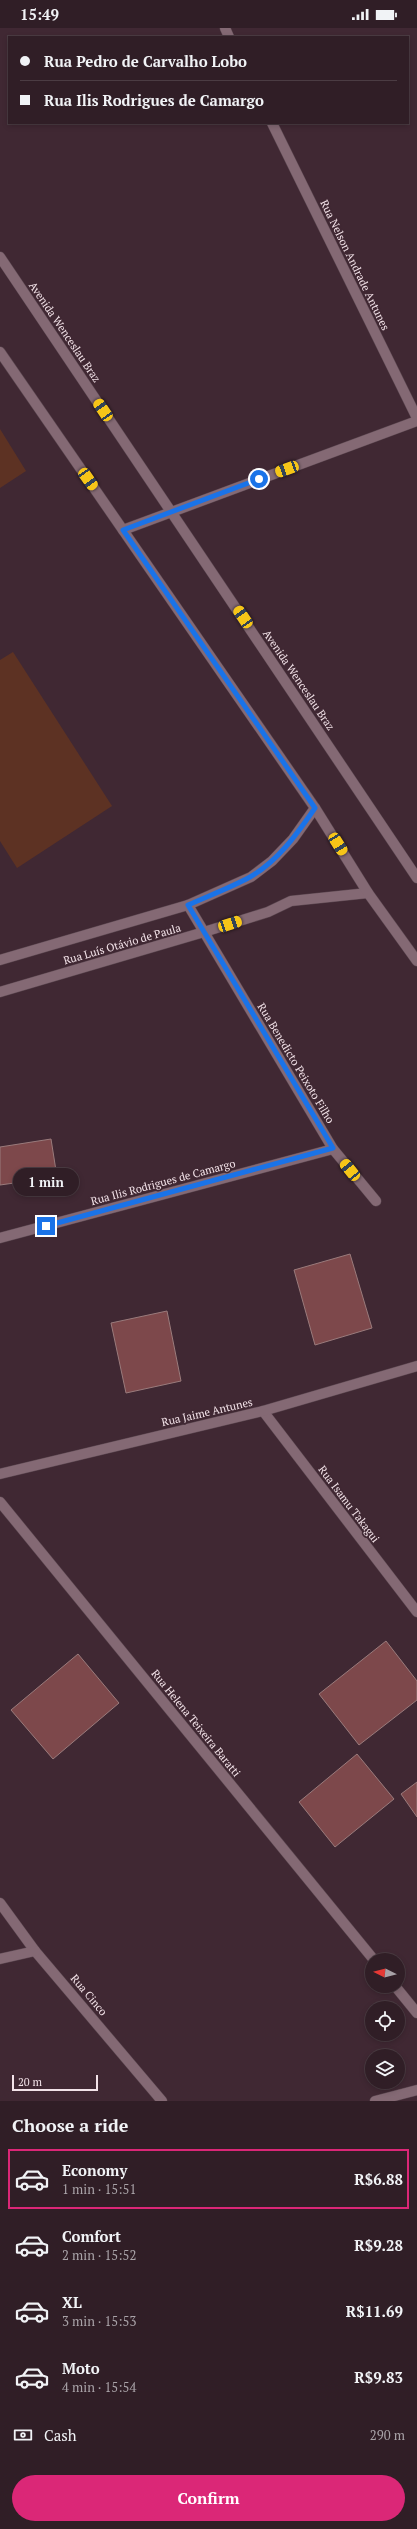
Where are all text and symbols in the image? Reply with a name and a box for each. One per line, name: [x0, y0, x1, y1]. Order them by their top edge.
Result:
text: 15:49: [20, 4, 59, 24]
text: Rua Pedro de Carvalho Lobo: [44, 51, 247, 71]
text: Rua Ilis Rodrigues de Camargo: [44, 90, 264, 110]
street label: Rua Nelson Andrade Antunes: [317, 197, 393, 333]
street label: Avenida Wenceslau Braz: [26, 279, 104, 385]
car: [91, 397, 115, 423]
car: [274, 459, 300, 479]
car: [76, 466, 100, 492]
route start: [250, 470, 268, 488]
car: [231, 604, 255, 630]
street label: Avenida Wenceslau Braz: [260, 627, 338, 733]
car: [327, 831, 349, 857]
car: [217, 915, 243, 933]
street label: Rua Luís Otávio de Paula: [62, 920, 183, 967]
street label: Rua Benedicto Peixoto Filho: [254, 1000, 338, 1126]
street label: Rua Ilis Rodrigues de Camargo: [89, 1156, 237, 1208]
car: [338, 1157, 362, 1183]
callout: 1 min: [13, 1168, 79, 1196]
text: 1 min: [28, 1173, 64, 1191]
route end: [37, 1217, 55, 1235]
street label: Rua Jaime Antunes: [160, 1395, 254, 1429]
street label: Rua Isamu Takagui: [315, 1463, 383, 1545]
street label: Rua Helena Teixeira Baratti: [148, 1666, 244, 1780]
north arrow: [365, 1953, 405, 1993]
map controls: [365, 1953, 405, 2089]
street label: Rua Cinco: [68, 1972, 110, 2018]
button: locate: [365, 2001, 405, 2041]
button: layers: [365, 2049, 405, 2089]
scale bar: [12, 2073, 98, 2092]
text: 20 m: [18, 2075, 42, 2089]
text: Choose a ride: [12, 2113, 128, 2137]
text: Economy: [62, 2160, 127, 2180]
icon: car: [14, 2161, 50, 2197]
text: R$6.88: [354, 2169, 403, 2189]
text: 1 min · 15:51: [62, 2180, 136, 2198]
text: Comfort: [62, 2226, 121, 2246]
icon: car: [14, 2227, 50, 2263]
text: R$9.28: [354, 2235, 403, 2255]
text: 2 min · 15:52: [62, 2246, 136, 2264]
text: XL: [62, 2292, 82, 2312]
icon: car: [14, 2293, 50, 2329]
text: R$11.69: [346, 2301, 403, 2321]
text: 3 min · 15:53: [62, 2312, 136, 2330]
text: Moto: [62, 2358, 100, 2378]
icon: car: [14, 2359, 50, 2395]
text: R$9.83: [354, 2367, 403, 2387]
text: 4 min · 15:54: [62, 2378, 136, 2396]
icon: cash: [12, 2424, 34, 2446]
text: Cash: [44, 2425, 77, 2445]
text: 290 m: [370, 2426, 405, 2444]
button: Confirm: [12, 2475, 405, 2521]

